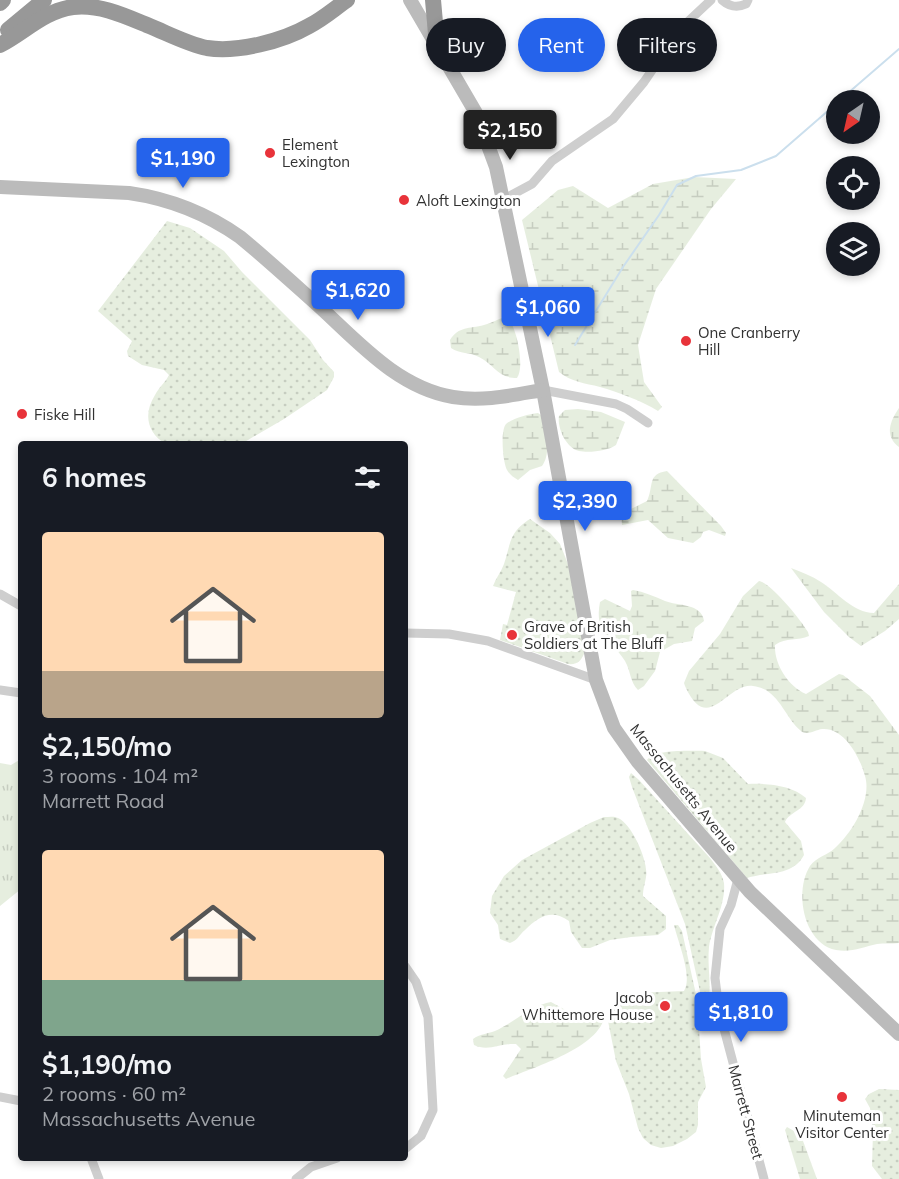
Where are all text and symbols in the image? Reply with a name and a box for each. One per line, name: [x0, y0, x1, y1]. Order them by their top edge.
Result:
chip: Buy: [426, 18, 506, 72]
chip: Rent: [518, 18, 605, 72]
chip: Filters: [617, 18, 717, 72]
north arrow: [826, 90, 880, 144]
map controls: [826, 90, 880, 276]
pin: $2,150: [461, 110, 559, 161]
text: $2,150: [478, 117, 542, 142]
place label: Element Lexington: [282, 135, 350, 171]
pin: $1,190: [134, 138, 232, 189]
text: $1,190: [151, 145, 215, 170]
marker: Element Lexington: [263, 146, 277, 160]
button: locate: [826, 156, 880, 210]
place label: Aloft Lexington: [416, 191, 521, 210]
marker: Aloft Lexington: [397, 193, 411, 207]
button: layers: [826, 222, 880, 276]
pin: $1,620: [309, 270, 407, 321]
text: $1,620: [326, 277, 390, 302]
pin: $1,060: [499, 287, 597, 338]
text: $1,060: [516, 294, 580, 319]
place label: One Cranberry Hill: [698, 323, 800, 359]
marker: One Cranberry Hill: [679, 334, 693, 348]
place label: Fiske Hill: [34, 405, 95, 424]
marker: Fiske Hill: [15, 407, 29, 421]
text: 6 homes: [42, 461, 146, 494]
icon: filters: [351, 461, 384, 494]
pin: $2,390: [536, 481, 634, 532]
text: $2,390: [553, 488, 617, 513]
icon: home: [159, 571, 267, 679]
place label: Grave of British Soldiers at The Bluff: [524, 617, 664, 653]
marker: Grave of British Soldiers at The Bluff: [505, 628, 519, 642]
street label: Massachusetts Avenue: [626, 720, 742, 856]
text: $2,150/mo: [42, 730, 172, 763]
text: 3 rooms · 104 m²: [42, 763, 198, 788]
text: Marrett Road: [42, 788, 164, 813]
icon: home: [159, 889, 267, 997]
place label: Jacob Whittemore House: [522, 988, 653, 1024]
pin: $1,810: [692, 992, 790, 1043]
marker: Jacob Whittemore House: [658, 999, 672, 1013]
text: $1,810: [709, 999, 773, 1024]
text: $1,190/mo: [42, 1048, 172, 1081]
street label: Marrett Street: [724, 1063, 768, 1161]
text: 2 rooms · 60 m²: [42, 1081, 186, 1106]
marker: Minuteman Visitor Center: [835, 1090, 849, 1104]
text: Massachusetts Avenue: [42, 1106, 256, 1131]
place label: Minuteman Visitor Center: [795, 1106, 889, 1142]

